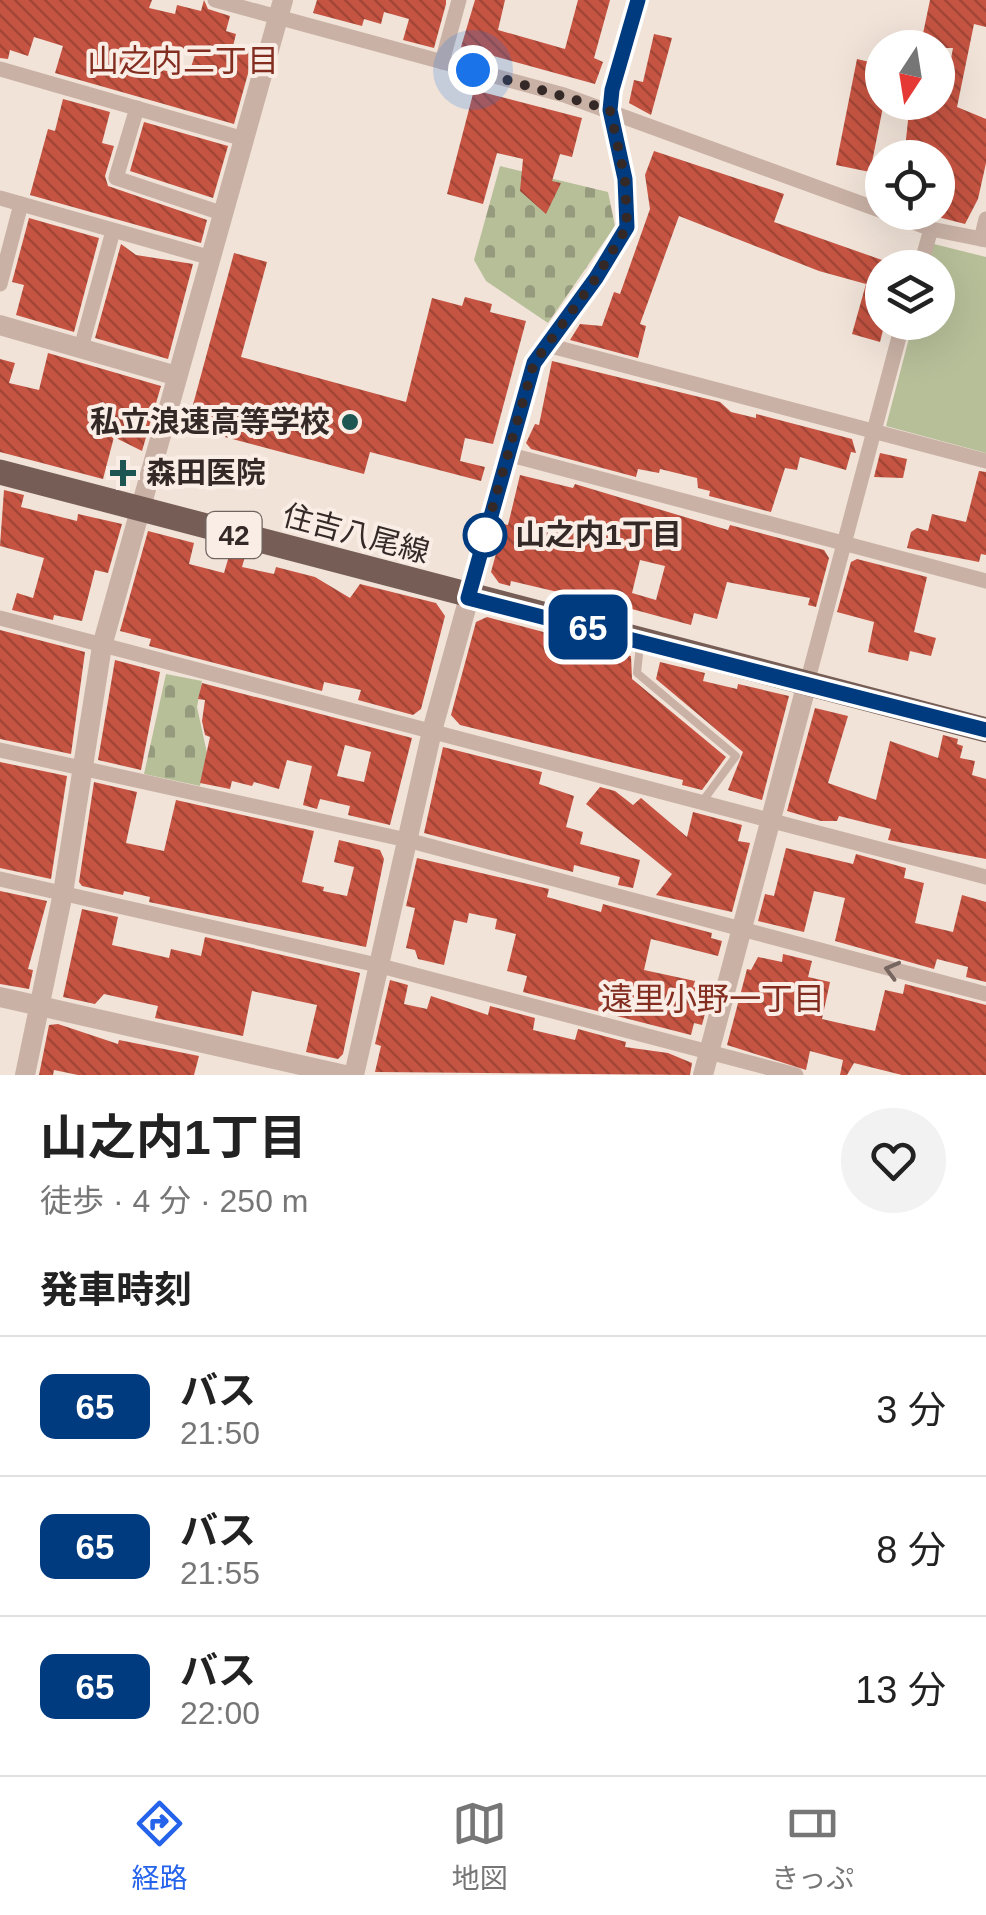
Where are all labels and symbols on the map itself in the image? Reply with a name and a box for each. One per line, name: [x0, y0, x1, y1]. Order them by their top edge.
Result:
north arrow: [865, 30, 955, 120]
district label: 山之内二丁目: [87, 43, 279, 79]
your location: [448, 45, 498, 95]
place label: 私立浪速高等学校: [90, 405, 330, 438]
marker: 私立浪速高等学校: [339, 411, 361, 433]
place label: 森田医院: [146, 456, 266, 489]
marker: 森田医院: [110, 460, 136, 486]
street label: 住吉八尾線: [279, 498, 433, 569]
road number: 42: [206, 512, 262, 558]
marker: 山之内1丁目: [464, 514, 506, 556]
place label: 山之内1丁目: [515, 518, 682, 551]
line badge: 65: [543, 594, 633, 660]
one-way arrow: [884, 960, 901, 981]
district label: 遠里小野一丁目: [601, 981, 825, 1017]

